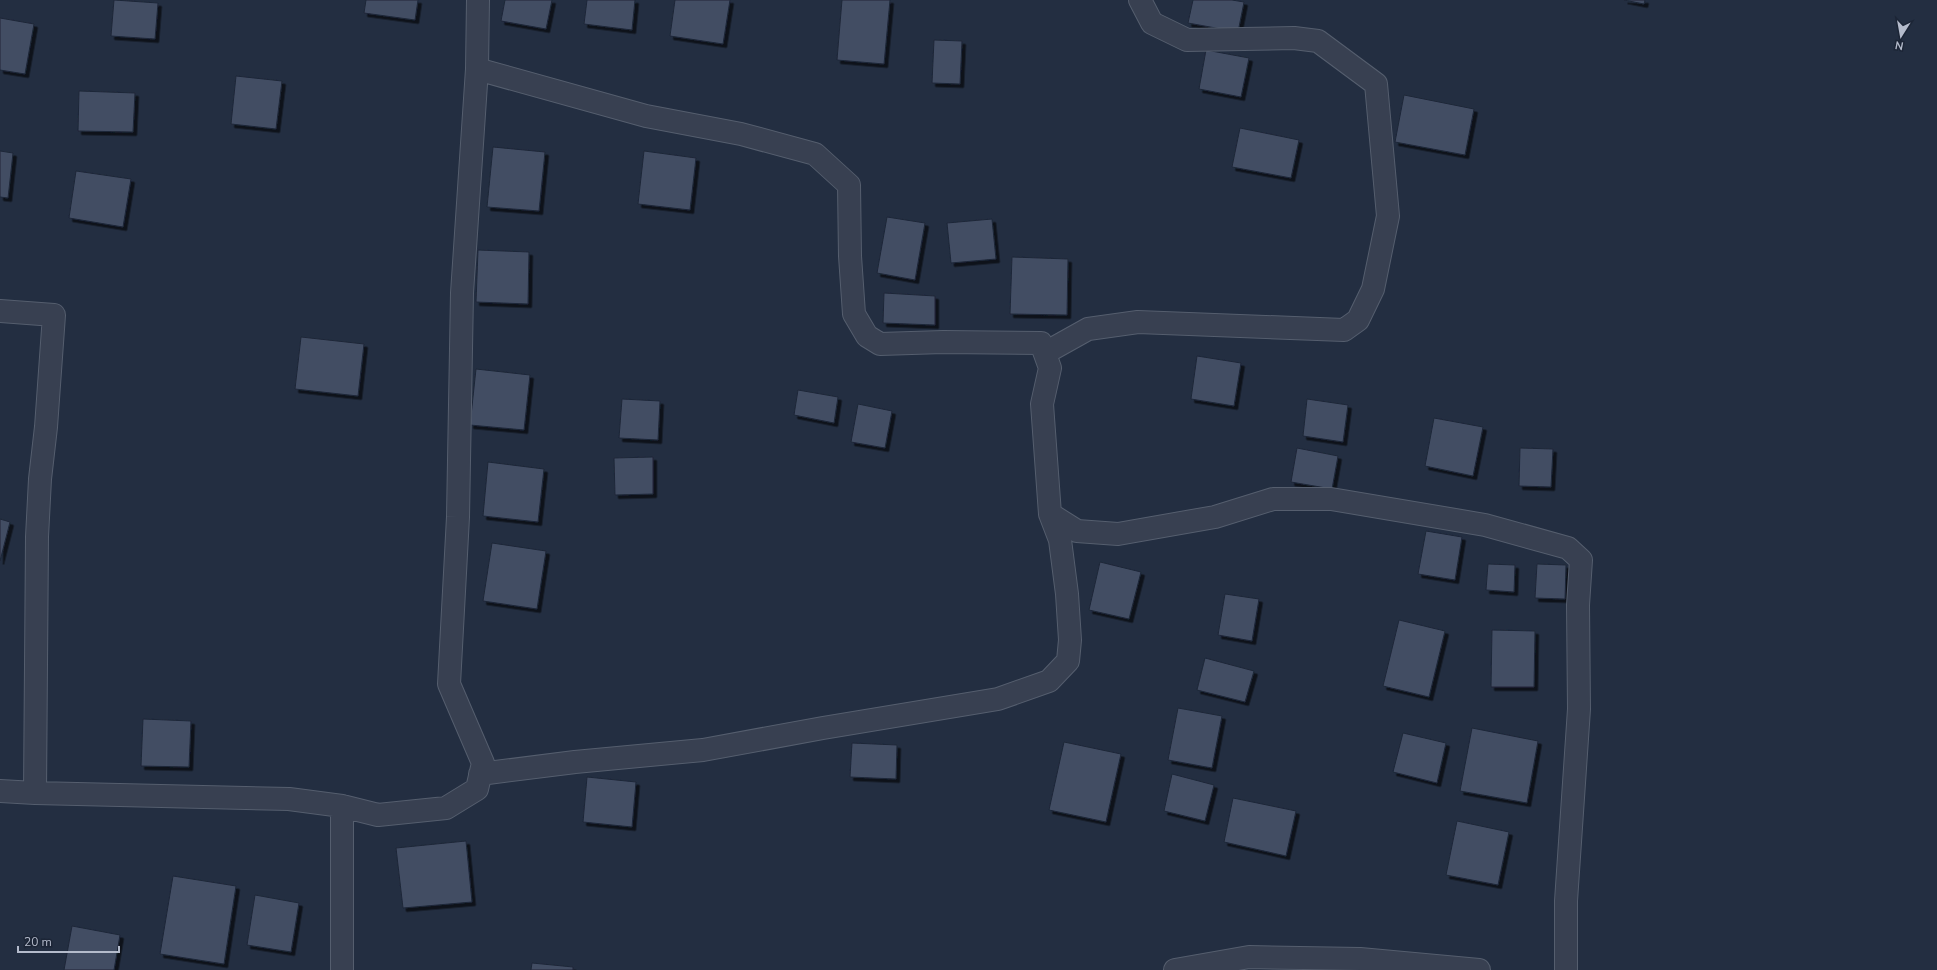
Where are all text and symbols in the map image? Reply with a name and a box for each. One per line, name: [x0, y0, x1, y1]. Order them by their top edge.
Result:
north arrow: [1881, 16, 1921, 56]
text: N: [1894, 37, 1905, 53]
scale bar: [18, 928, 119, 954]
text: 20 m: [24, 934, 52, 950]

